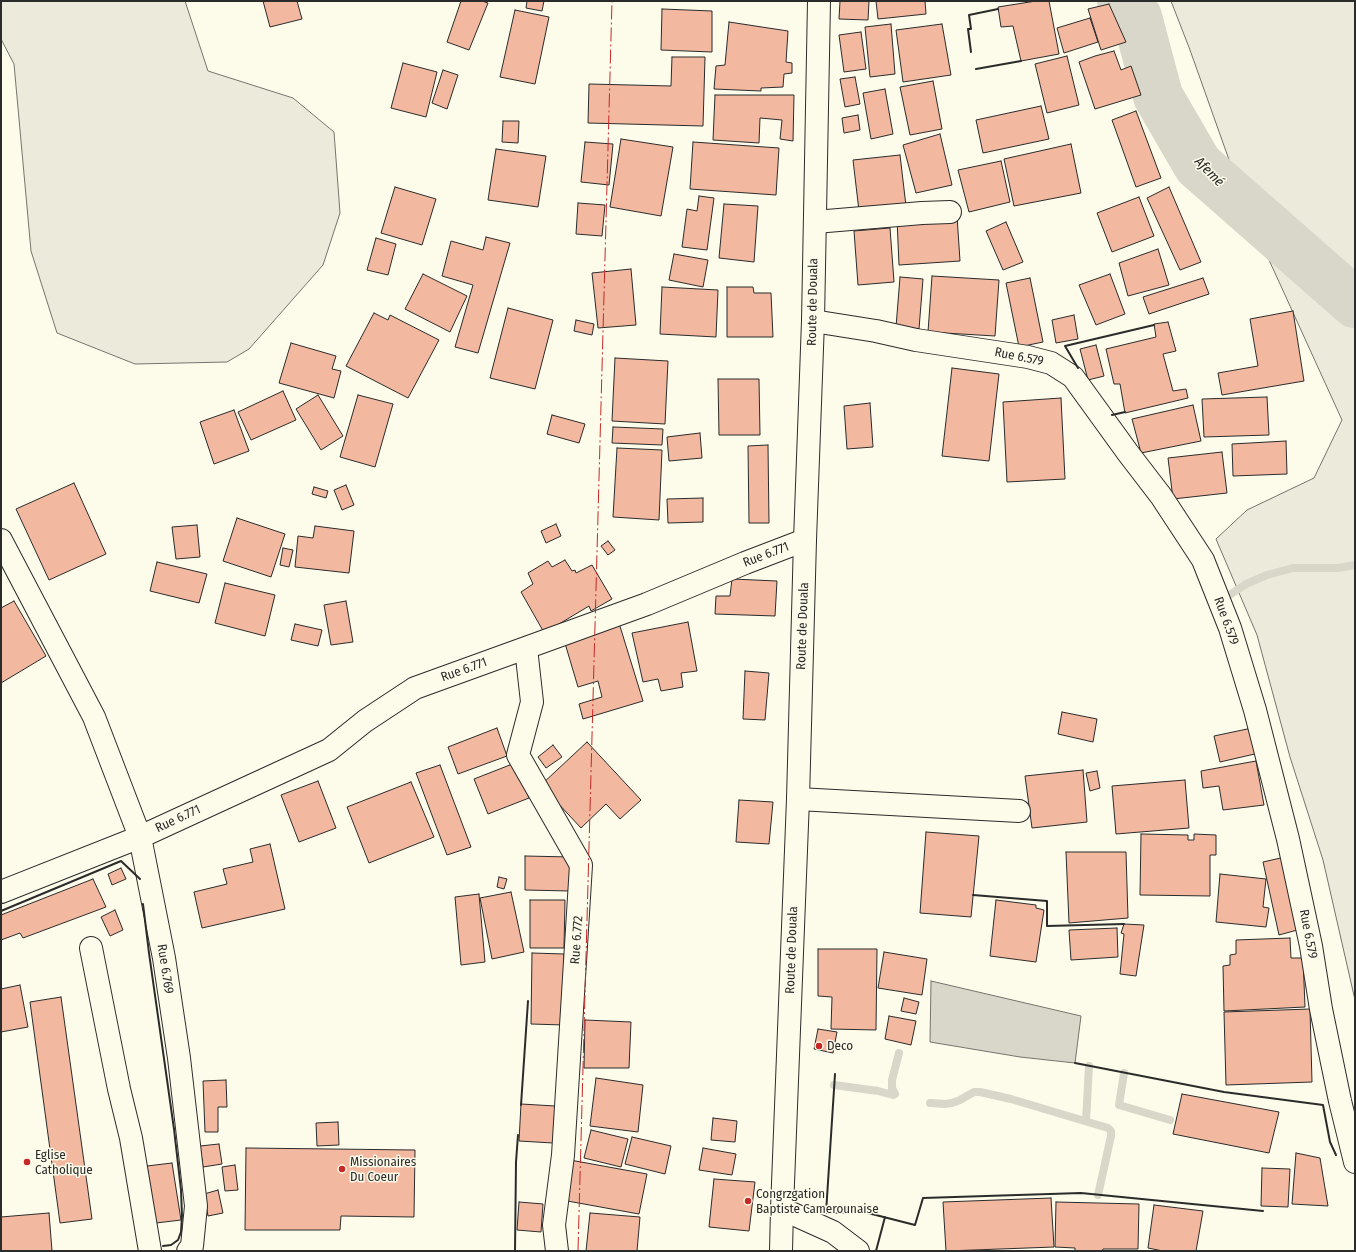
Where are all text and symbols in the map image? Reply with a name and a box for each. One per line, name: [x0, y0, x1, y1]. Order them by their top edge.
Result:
water label: Afemé: [1191, 153, 1227, 191]
street label: Route de Douala: [804, 258, 822, 346]
street label: Rue 6.579: [993, 345, 1045, 369]
street label: Rue 6.771: [741, 539, 791, 571]
street label: Route de Douala: [794, 582, 812, 670]
street label: Rue 6.579: [1210, 595, 1242, 647]
street label: Rue 6.771: [439, 654, 489, 686]
street label: Rue 6.771: [153, 802, 203, 836]
street label: Route de Douala: [783, 906, 801, 994]
street label: Rue 6.579: [1296, 908, 1320, 960]
street label: Rue 6.772: [568, 915, 586, 965]
street label: Rue 6.769: [153, 943, 177, 995]
place label: Deco: [827, 1038, 853, 1054]
marker: Deco: [814, 1041, 824, 1051]
place label: Eglise Catholique: [35, 1147, 93, 1178]
place label: Missionaires Du Coeur: [350, 1154, 416, 1185]
marker: Eglise Catholique: [22, 1157, 32, 1167]
marker: Missionaires Du Coeur: [337, 1164, 347, 1174]
place label: Congrzgation Baptiste Camerounaise: [756, 1186, 879, 1217]
marker: Congrzgation Baptiste Camerounaise: [743, 1196, 753, 1206]

